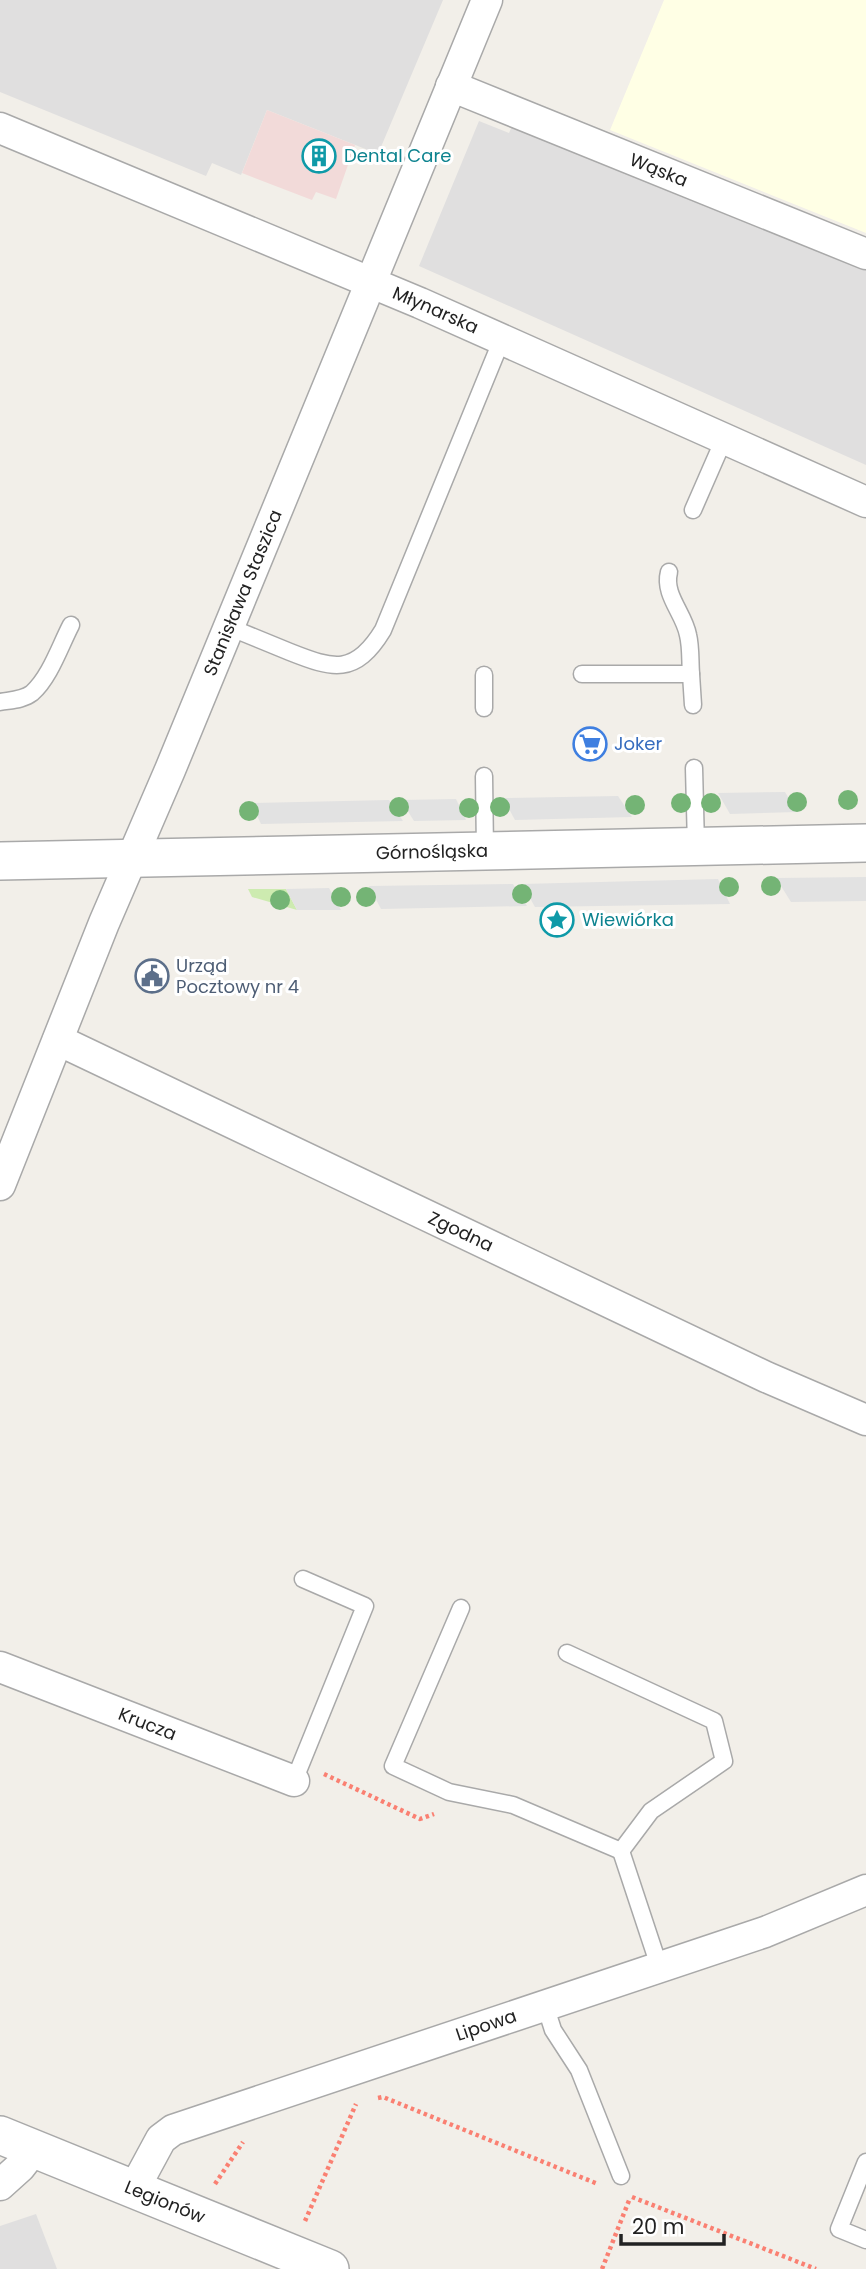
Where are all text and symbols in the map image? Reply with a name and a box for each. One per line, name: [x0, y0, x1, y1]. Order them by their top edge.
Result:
building icon: Dental Care: [300, 137, 338, 175]
place label: Dental Care: [344, 143, 451, 168]
street label: Wąska: [626, 147, 692, 193]
street label: Młynarska: [389, 280, 483, 340]
street label: Stanisława Staszica: [197, 506, 288, 680]
supermarket icon: Joker: [571, 725, 609, 763]
place label: Joker: [614, 731, 662, 756]
street label: Górnośląska: [376, 838, 488, 865]
place icon: Wiewiórka: [538, 901, 576, 939]
place label: Wiewiórka: [582, 907, 674, 932]
place label: Urząd Pocztowy nr 4: [176, 953, 299, 999]
public building icon: Urząd Pocztowy nr 4: [133, 957, 171, 995]
street label: Zgodna: [424, 1205, 498, 1257]
street label: Krucza: [115, 1701, 180, 1746]
street label: Lipowa: [452, 2003, 520, 2047]
street label: Legionów: [121, 2174, 209, 2229]
scale bar: [621, 2202, 724, 2246]
text: 20 m: [632, 2212, 685, 2241]

